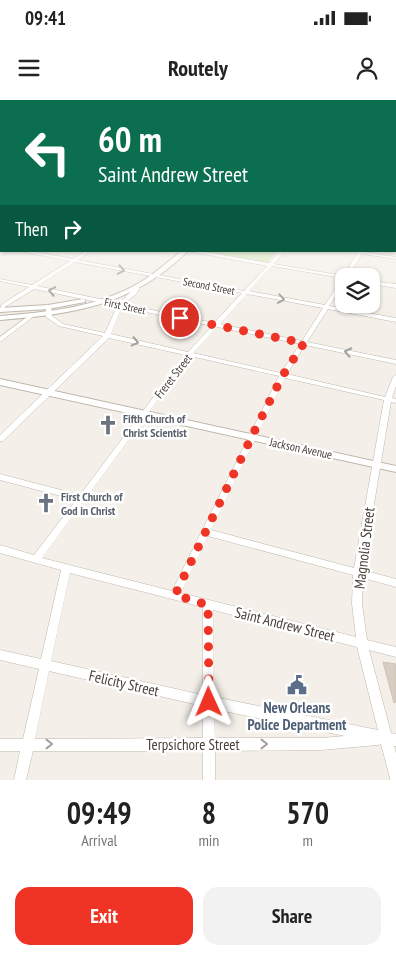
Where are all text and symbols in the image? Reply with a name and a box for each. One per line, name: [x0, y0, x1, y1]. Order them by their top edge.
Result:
text: 09:41: [25, 6, 66, 30]
icon: menu: [15, 54, 43, 82]
text: Routely: [168, 54, 228, 82]
icon: person: [353, 54, 381, 82]
text: 60 m: [98, 116, 162, 162]
icon: left: [15, 120, 80, 185]
text: Saint Andrew Street: [98, 160, 248, 188]
icon: right: [58, 215, 86, 243]
text: Then: [15, 217, 48, 241]
one-way arrow: [117, 264, 125, 274]
map controls: [335, 268, 380, 313]
button: layers: [335, 268, 380, 313]
street label: Second Street: [182, 274, 236, 298]
one-way arrow: [48, 286, 56, 297]
one-way arrow: [276, 293, 285, 303]
street label: First Street: [103, 295, 147, 317]
pin: [159, 297, 201, 339]
icon: arrive: [166, 304, 194, 332]
one-way arrow: [131, 336, 140, 347]
one-way arrow: [344, 348, 353, 358]
street label: Freret Street: [151, 350, 195, 401]
place label: Fifth Church of Christ Scientist: [123, 411, 187, 440]
church icon: Fifth Church of Christ Scientist: [97, 414, 119, 436]
street label: Jackson Avenue: [267, 434, 334, 462]
place label: First Church of God in Christ: [61, 489, 123, 518]
church icon: First Church of God in Christ: [35, 492, 57, 514]
street label: Magnolia Street: [350, 506, 378, 590]
street label: Saint Andrew Street: [233, 602, 337, 646]
street label: Felicity Street: [87, 666, 161, 700]
public building icon: New Orleans Police Department: [286, 674, 308, 696]
position arrow: [182, 675, 234, 727]
place label: New Orleans Police Department: [248, 698, 347, 734]
street label: Terpsichore Street: [146, 735, 240, 754]
one-way arrow: [45, 739, 53, 749]
one-way arrow: [260, 739, 268, 749]
text: 09:49: [67, 793, 132, 832]
text: 8: [202, 793, 216, 832]
text: 570: [286, 793, 329, 832]
text: Arrival: [81, 830, 117, 850]
text: min: [198, 830, 219, 850]
text: m: [302, 830, 313, 850]
button: Exit: [15, 887, 193, 945]
button: Share: [203, 887, 381, 945]

